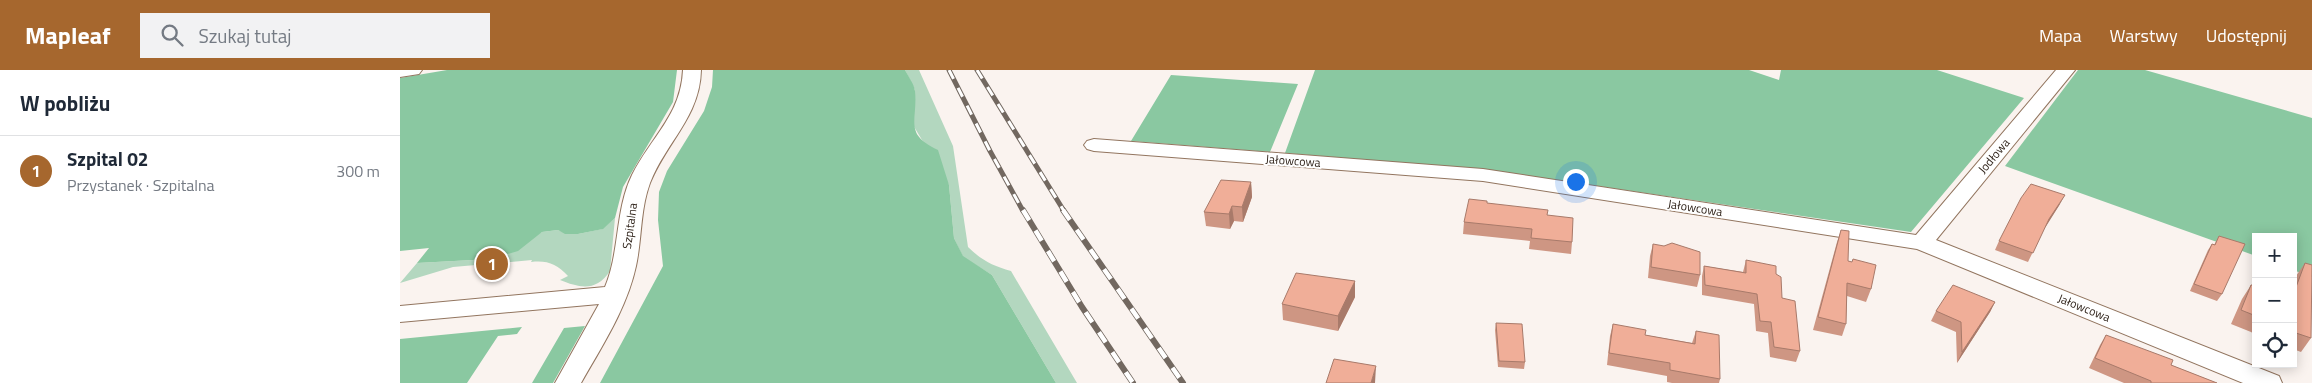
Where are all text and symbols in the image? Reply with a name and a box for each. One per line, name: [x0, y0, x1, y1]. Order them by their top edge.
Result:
search box: [140, 13, 490, 58]
text: Mapleaf: [25, 17, 110, 53]
icon: search: [158, 21, 186, 49]
text: Szukaj tutaj: [198, 21, 291, 50]
text: Mapa: [2039, 22, 2082, 49]
text: Warstwy: [2110, 22, 2178, 49]
text: Udostępnij: [2206, 22, 2287, 49]
text: W pobliżu: [20, 87, 110, 119]
street label: Jodłowa: [1973, 134, 2014, 178]
text: Szpital 02: [67, 144, 148, 173]
street label: Jałowcowa: [1265, 149, 1321, 172]
text: 1: [32, 159, 40, 183]
text: 300 m: [336, 159, 380, 183]
your location: [1563, 169, 1589, 195]
text: Przystanek · Szpitalna: [67, 173, 215, 197]
street label: Jałowcowa: [1666, 194, 1724, 221]
street label: Szpitalna: [617, 202, 642, 250]
map controls: [2252, 233, 2297, 368]
button: +: [2252, 233, 2297, 278]
pin: 1: [476, 245, 508, 283]
button: −: [2252, 278, 2297, 323]
street label: Jałowcowa: [2055, 288, 2113, 327]
button: locate: [2252, 323, 2297, 368]

